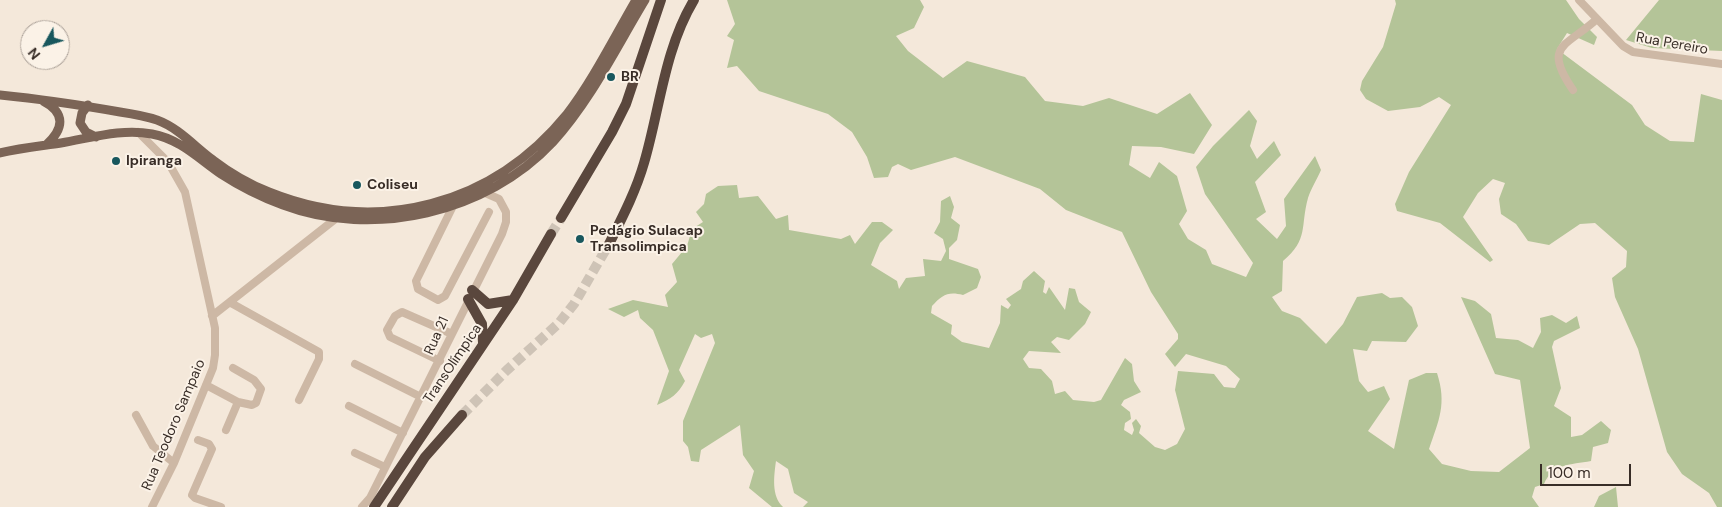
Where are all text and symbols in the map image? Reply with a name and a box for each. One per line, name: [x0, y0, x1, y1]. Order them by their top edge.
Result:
north arrow: [20, 20, 70, 70]
street label: Rua Pereiro: [1635, 29, 1709, 59]
text: N: [24, 44, 44, 63]
place label: BR: [621, 69, 639, 85]
marker: BR: [605, 71, 617, 83]
place label: Ipiranga: [126, 153, 182, 169]
marker: Ipiranga: [110, 155, 122, 167]
place label: Coliseu: [367, 177, 418, 193]
marker: Coliseu: [351, 179, 363, 191]
place label: Pedágio Sulacap Transolimpica: [590, 223, 703, 256]
marker: Pedágio Sulacap Transolimpica: [574, 233, 586, 245]
street label: Rua 21: [421, 314, 453, 358]
street label: TransOlímpica: [420, 321, 486, 407]
street label: Rua Teodoro Sampaio: [139, 357, 209, 493]
scale bar: [1542, 454, 1633, 486]
text: 100 m: [1548, 463, 1591, 483]

